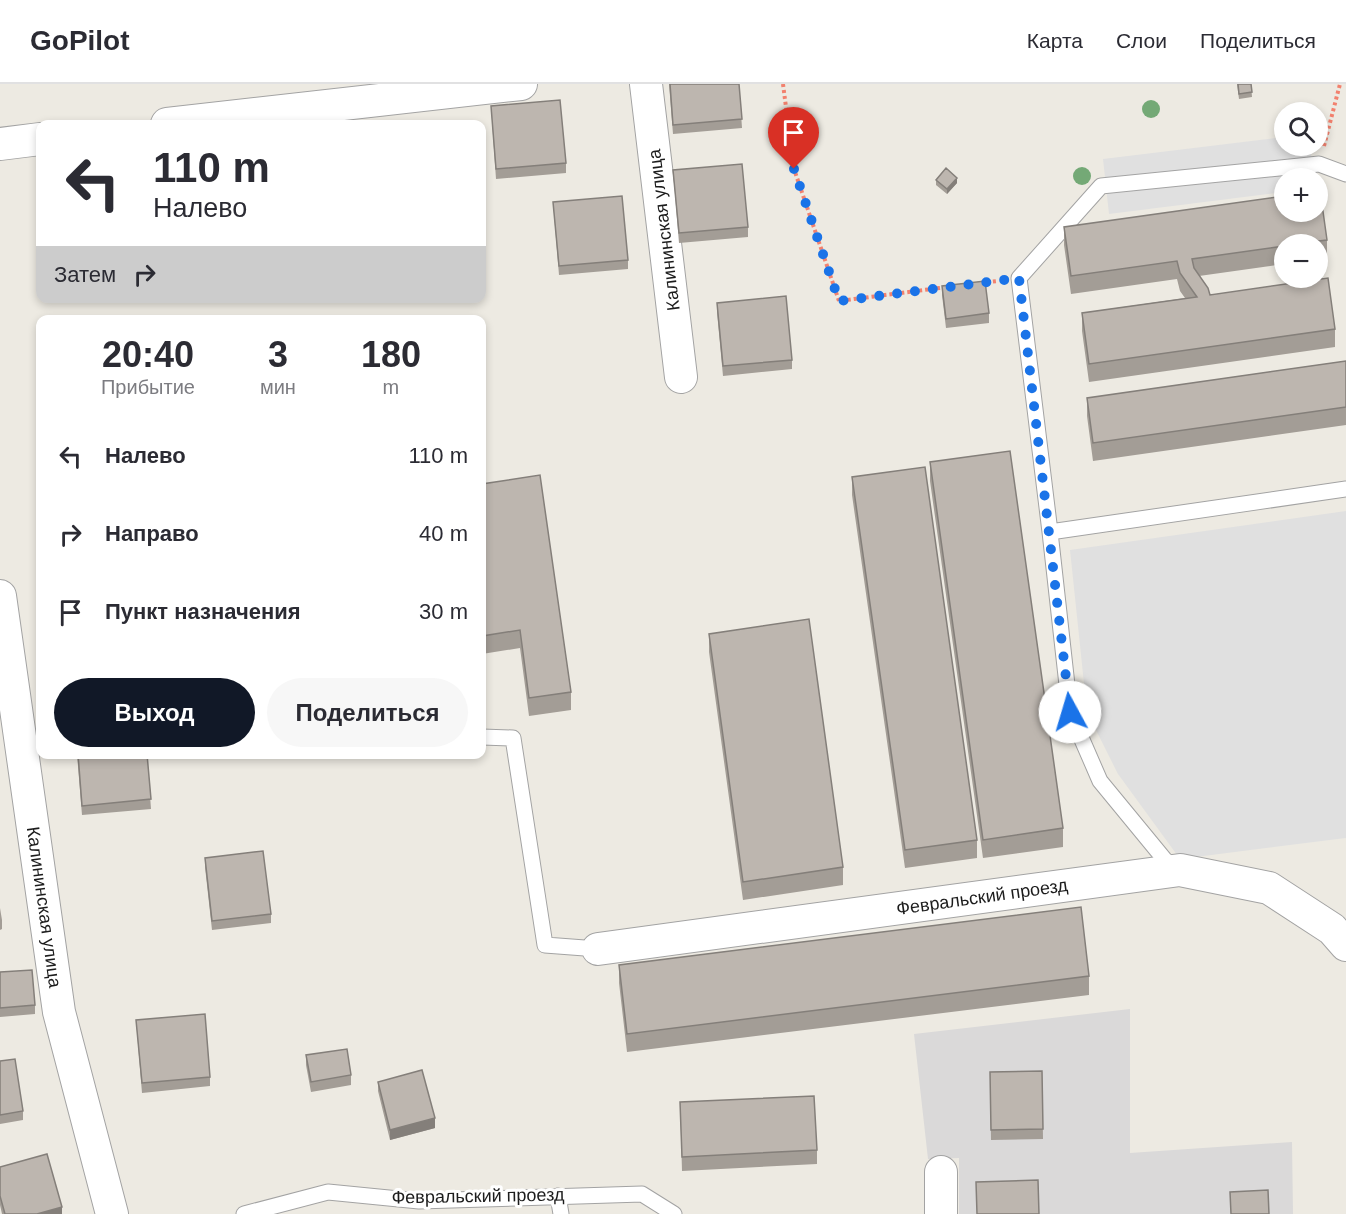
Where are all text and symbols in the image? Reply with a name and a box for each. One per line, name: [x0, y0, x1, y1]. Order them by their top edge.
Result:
text: GoPilot: [30, 25, 130, 56]
text: Карта: [1027, 29, 1083, 52]
text: Слои: [1116, 29, 1167, 52]
text: Поделиться: [1200, 29, 1316, 52]
map controls: [1274, 102, 1328, 288]
button: search: [1274, 102, 1328, 156]
pin: [768, 107, 819, 169]
icon: arrive: [777, 116, 810, 149]
icon: left: [54, 144, 132, 222]
text: 110 m: [153, 144, 270, 191]
street label: Калининская улица: [644, 147, 684, 312]
button: +: [1274, 168, 1328, 222]
text: Налево: [153, 193, 247, 223]
button: −: [1274, 234, 1328, 288]
icon: right: [128, 258, 161, 291]
text: Затем: [54, 262, 116, 287]
text: 20:40: [102, 334, 194, 375]
text: 3: [268, 334, 288, 375]
text: 180: [361, 334, 421, 375]
text: Прибытие: [101, 376, 195, 398]
text: мин: [260, 376, 296, 398]
text: m: [383, 376, 399, 398]
icon: left: [54, 440, 87, 473]
text: Налево: [105, 443, 186, 468]
text: 110 m: [408, 443, 468, 468]
icon: right: [54, 518, 87, 551]
text: Направо: [105, 521, 199, 546]
text: 40 m: [419, 521, 468, 546]
icon: arrive: [54, 596, 87, 629]
text: Пункт назначения: [105, 599, 301, 624]
text: 30 m: [419, 599, 468, 624]
button: Выход: [54, 678, 255, 747]
button: Поделиться: [267, 678, 468, 747]
position arrow: [1038, 680, 1102, 744]
street label: Калининская улица: [23, 825, 65, 990]
street label: Февральский проезд: [895, 875, 1069, 919]
street label: Февральский проезд: [391, 1184, 565, 1208]

